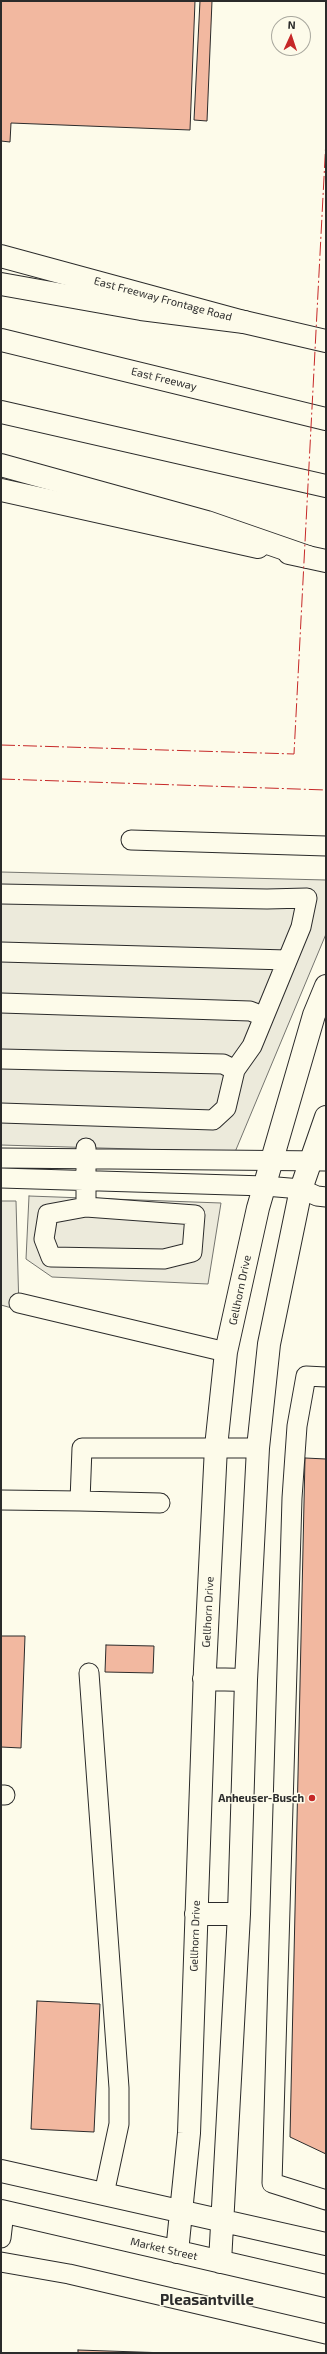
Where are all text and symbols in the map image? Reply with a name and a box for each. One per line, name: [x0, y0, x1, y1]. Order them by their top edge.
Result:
north arrow: [271, 16, 311, 56]
text: N: [287, 18, 296, 31]
street label: East Freeway Frontage Road: [93, 274, 233, 324]
street label: East Freeway: [130, 364, 198, 394]
street label: Gellhorn Drive: [226, 1254, 254, 1326]
street label: Gellhorn Drive: [200, 1576, 216, 1648]
place label: Anheuser-Busch: [218, 1791, 304, 1805]
marker: Anheuser-Busch: [307, 1793, 317, 1803]
street label: Gellhorn Drive: [187, 1900, 203, 1972]
street label: Market Street: [129, 2235, 199, 2263]
district label: Pleasantville: [160, 2291, 254, 2309]

